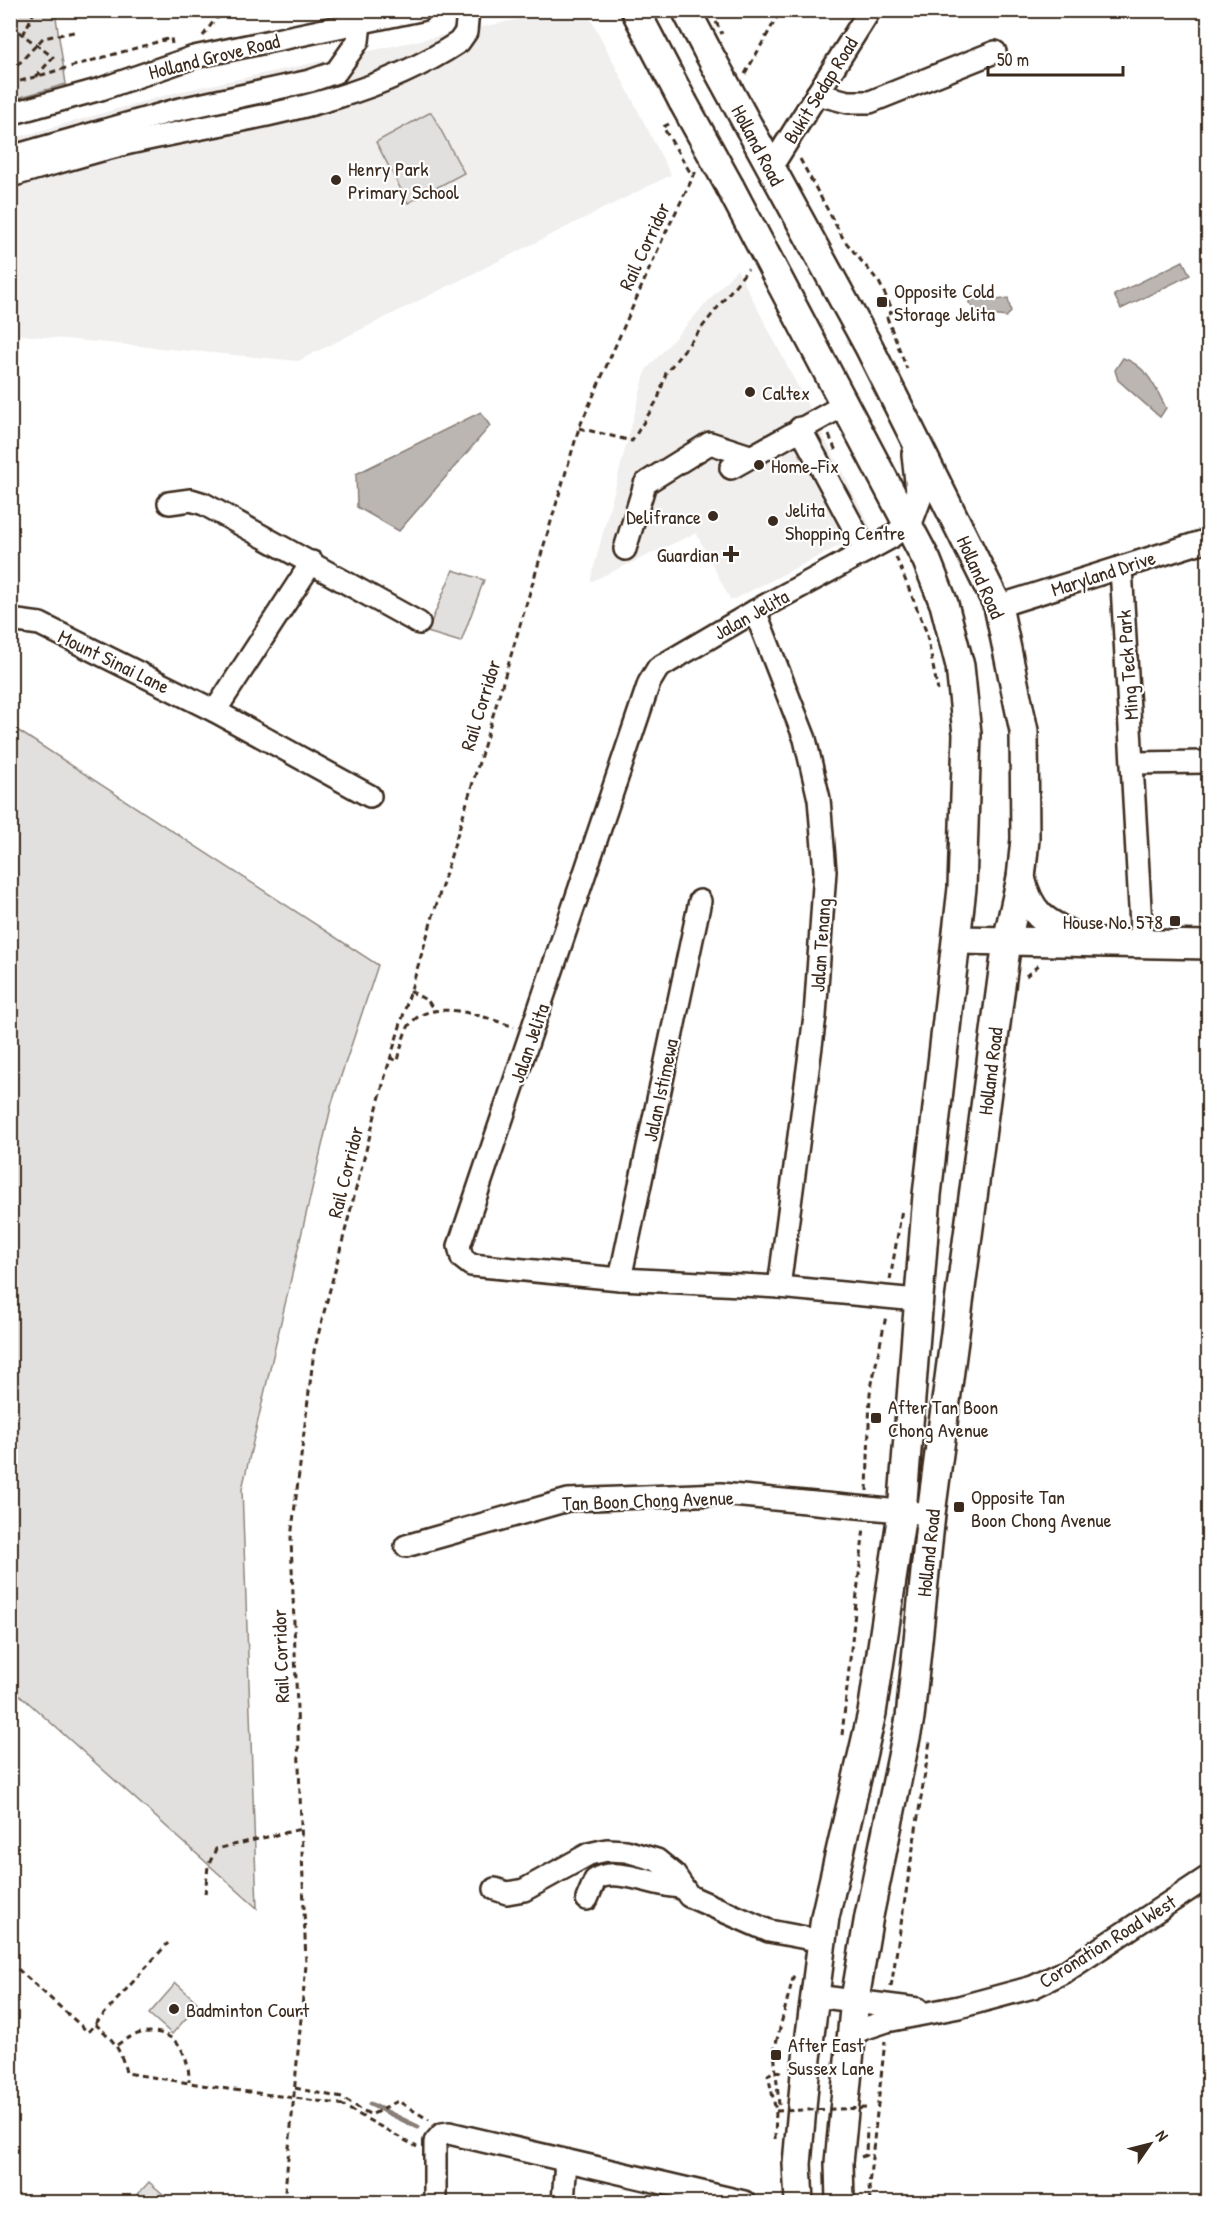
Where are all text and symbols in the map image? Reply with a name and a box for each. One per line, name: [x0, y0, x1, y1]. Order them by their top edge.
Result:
street label: Holland Grove Road: [146, 27, 282, 85]
street label: Bukit Sedap Road: [776, 31, 864, 149]
scale bar: [988, 39, 1123, 77]
text: 50 m: [997, 47, 1029, 72]
street label: Holland Road: [725, 100, 791, 190]
place label: Henry Park Primary School: [348, 155, 459, 205]
marker: Henry Park Primary School: [329, 173, 343, 187]
street label: Rail Corridor: [612, 198, 676, 294]
place label: Opposite Cold Storage Jelita: [894, 277, 995, 327]
marker: Opposite Cold Storage Jelita: [875, 295, 889, 309]
place label: Caltex: [762, 379, 810, 406]
marker: Caltex: [743, 385, 757, 399]
place label: Home-Fix: [771, 452, 839, 479]
marker: Home-Fix: [752, 458, 766, 472]
place label: Jelita Shopping Centre: [785, 496, 905, 546]
place label: Delifrance: [626, 503, 701, 530]
marker: Delifrance: [706, 509, 720, 523]
marker: Jelita Shopping Centre: [766, 514, 780, 528]
street label: Holland Road: [951, 531, 1011, 623]
place label: Guardian: [657, 541, 719, 568]
street label: Maryland Drive: [1047, 543, 1159, 603]
marker: Guardian: [724, 547, 738, 561]
street label: Jalan Jelita: [709, 582, 794, 646]
street label: Ming Teck Park: [1110, 609, 1144, 721]
street label: Mount Sinai Lane: [54, 622, 174, 700]
street label: Rail Corridor: [453, 656, 507, 754]
street label: Jalan Tenang: [803, 897, 837, 993]
place label: House No. 578: [1063, 908, 1163, 935]
marker: House No. 578: [1168, 914, 1182, 928]
street label: Jalan Jelita: [503, 1000, 555, 1086]
street label: Holland Road: [971, 1025, 1009, 1116]
street label: Jalan Istimewa: [636, 1036, 684, 1144]
street label: Rail Corridor: [321, 1123, 370, 1221]
place label: After Tan Boon Chong Avenue: [888, 1393, 998, 1443]
marker: After Tan Boon Chong Avenue: [869, 1411, 883, 1425]
place label: Opposite Tan Boon Chong Avenue: [971, 1483, 1112, 1533]
street label: Tan Boon Chong Avenue: [562, 1484, 734, 1516]
marker: Opposite Tan Boon Chong Avenue: [952, 1500, 966, 1514]
street label: Holland Road: [910, 1508, 946, 1598]
street label: Rail Corridor: [265, 1608, 295, 1703]
street label: Coronation Road West: [1033, 1887, 1182, 1994]
place label: Badminton Court: [186, 1996, 310, 2023]
marker: Badminton Court: [167, 2002, 181, 2016]
place label: After East Sussex Lane: [788, 2031, 874, 2081]
marker: After East Sussex Lane: [769, 2048, 783, 2062]
north arrow: [1120, 2114, 1180, 2174]
text: N: [1151, 2126, 1174, 2146]

